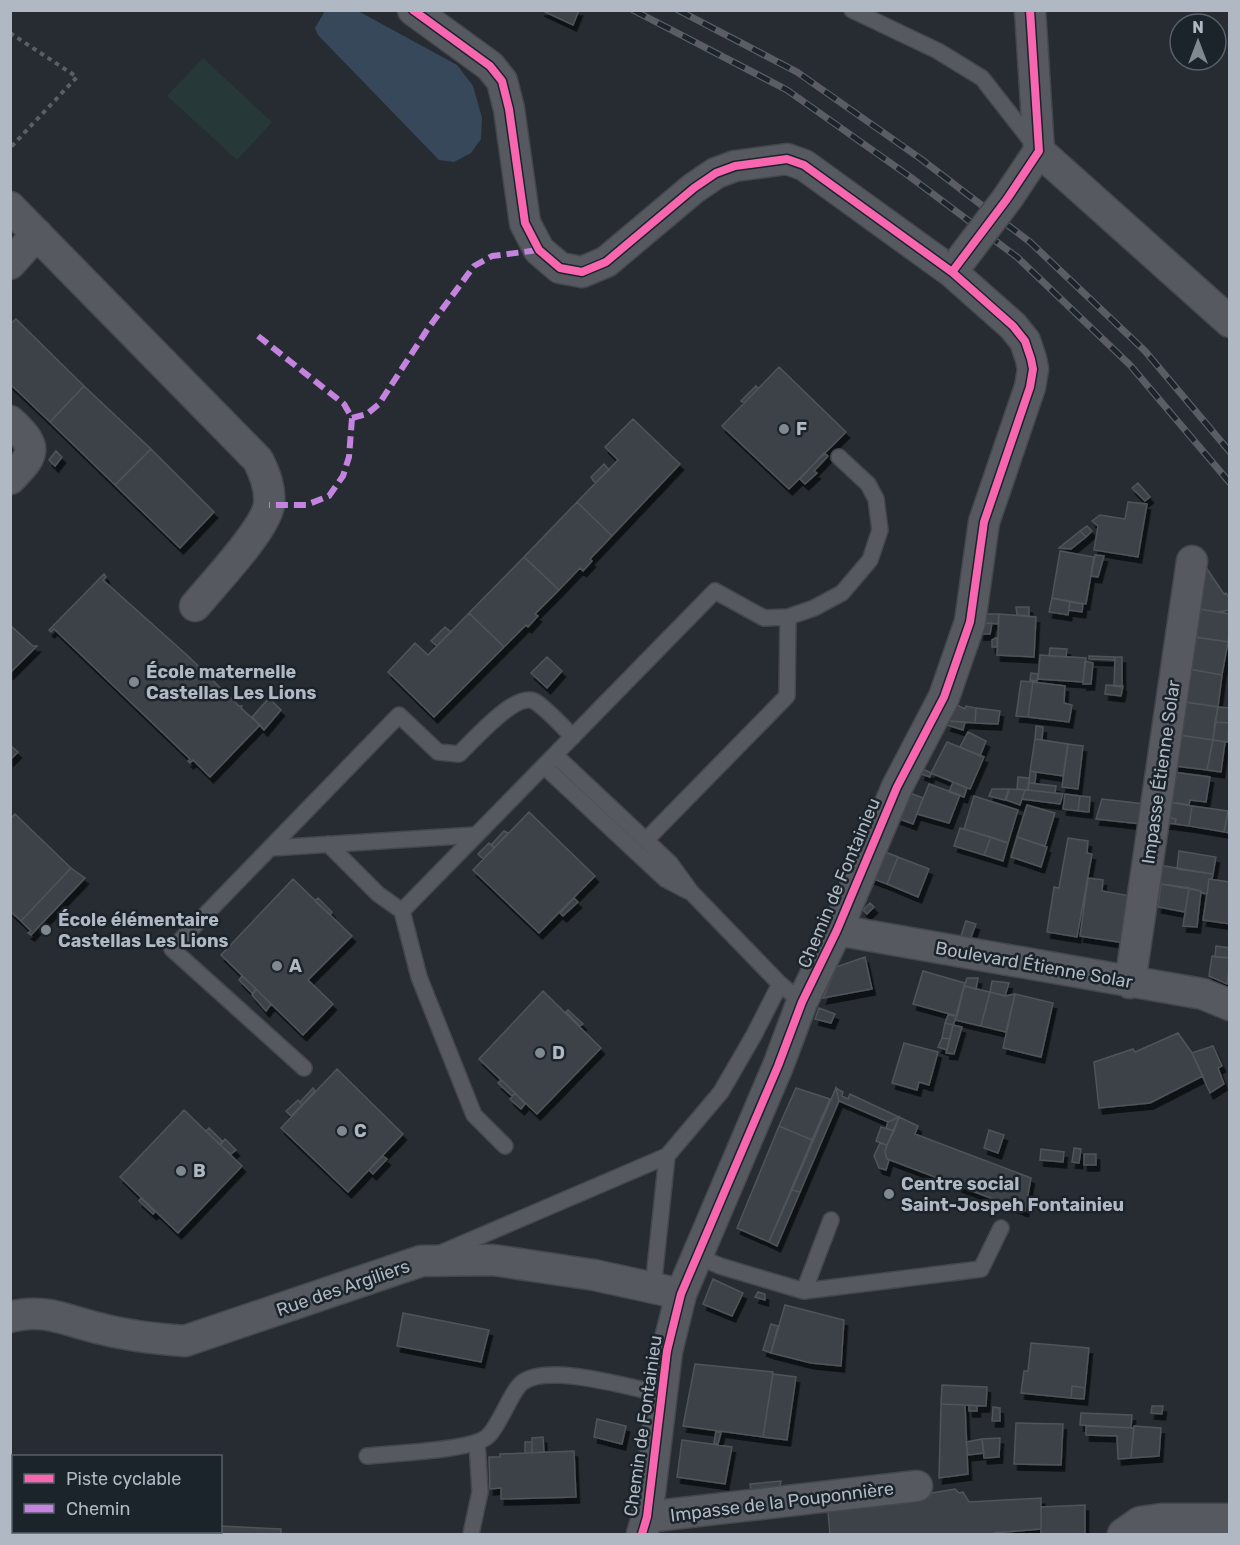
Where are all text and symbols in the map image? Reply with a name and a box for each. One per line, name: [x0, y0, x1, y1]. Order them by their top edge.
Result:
north arrow: [1168, 12, 1228, 72]
text: N: [1192, 18, 1204, 37]
place label: F: [796, 418, 807, 440]
marker: F: [777, 422, 791, 436]
place label: École maternelle Castellas Les Lions: [146, 661, 317, 704]
marker: École maternelle Castellas Les Lions: [127, 675, 141, 689]
street label: Impasse Étienne Solar: [1137, 678, 1185, 865]
street label: Chemin de Fontainieu: [793, 795, 885, 971]
place label: École élémentaire Castellas Les Lions: [58, 909, 229, 952]
marker: École élémentaire Castellas Les Lions: [39, 923, 53, 937]
street label: Boulevard Étienne Solar: [934, 937, 1134, 993]
place label: A: [289, 955, 302, 977]
marker: A: [270, 959, 284, 973]
place label: D: [552, 1042, 565, 1064]
marker: D: [533, 1046, 547, 1060]
place label: C: [354, 1120, 367, 1142]
marker: C: [335, 1124, 349, 1138]
place label: B: [193, 1160, 206, 1182]
marker: B: [174, 1164, 188, 1178]
place label: Centre social Saint-Jospeh Fontainieu: [901, 1173, 1124, 1216]
marker: Centre social Saint-Jospeh Fontainieu: [882, 1187, 896, 1201]
street label: Rue des Argiliers: [273, 1255, 413, 1321]
street label: Chemin de Fontainieu: [619, 1334, 667, 1518]
legend: [12, 1455, 222, 1533]
text: Piste cyclable: [66, 1468, 181, 1490]
street label: Impasse de la Pouponnière: [669, 1477, 895, 1527]
text: Chemin: [66, 1498, 130, 1520]

